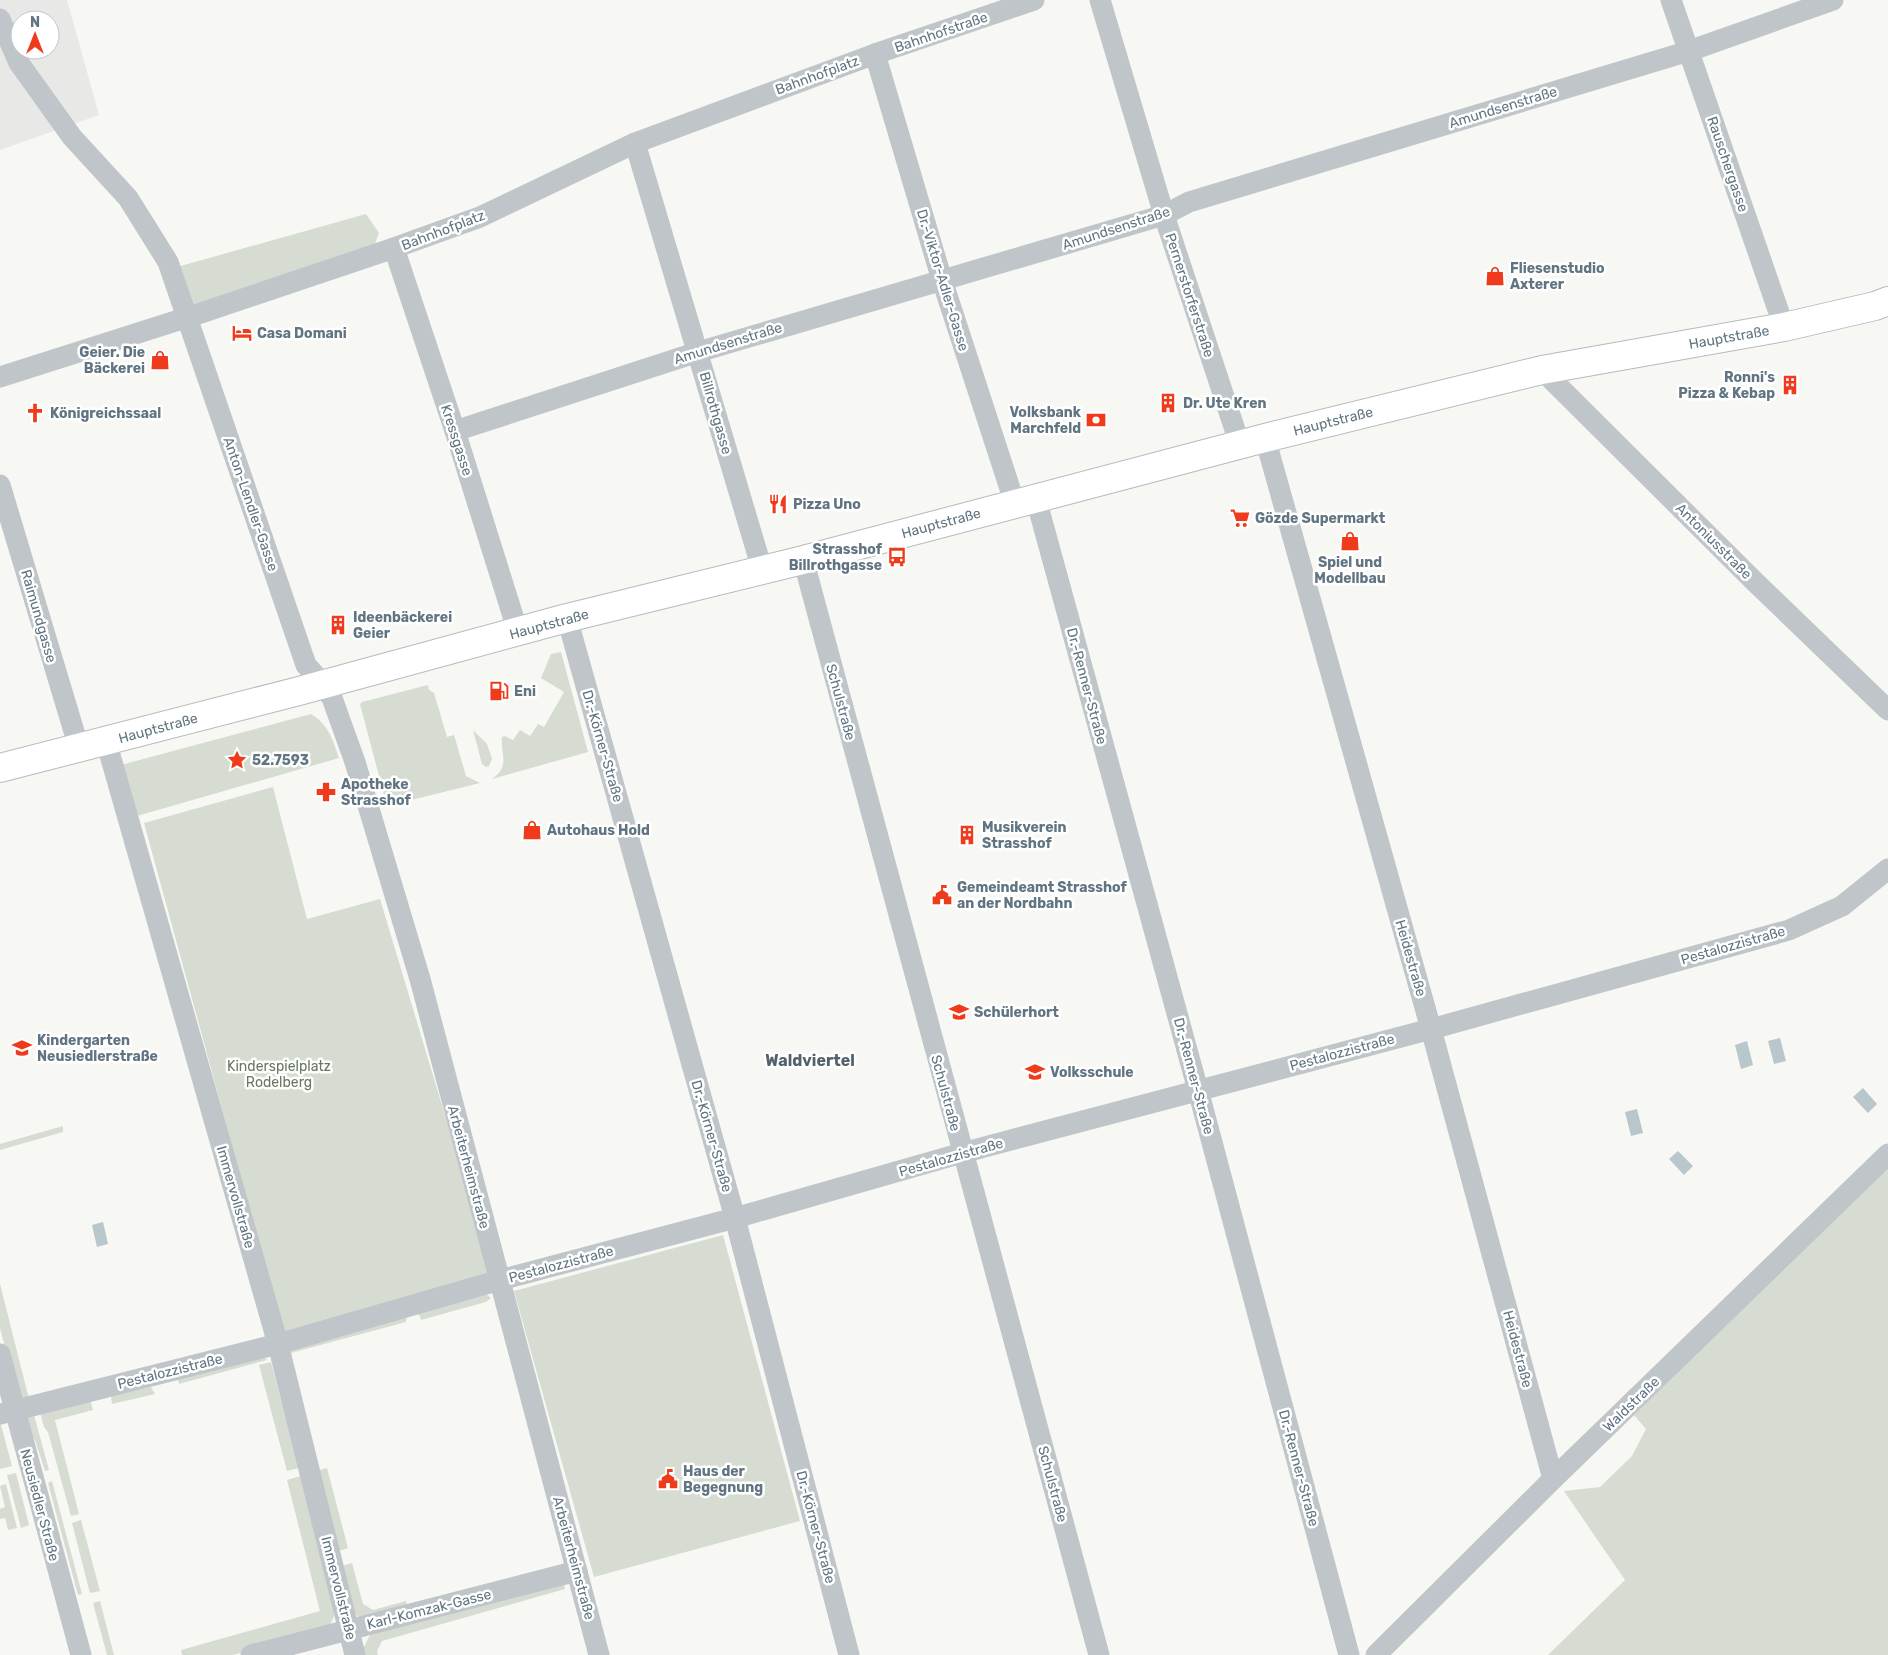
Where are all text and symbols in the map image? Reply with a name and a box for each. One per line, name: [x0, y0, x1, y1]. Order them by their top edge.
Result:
street label: Bahnhofstraße: [892, 9, 990, 56]
north arrow: [10, 10, 60, 60]
text: N: [30, 14, 40, 31]
street label: Bahnhofplatz: [773, 52, 861, 99]
street label: Amundsenstraße: [1447, 83, 1559, 132]
street label: Rauschergasse: [1703, 114, 1752, 214]
street label: Amundsenstraße: [1060, 203, 1172, 254]
street label: Bahnhofplatz: [399, 207, 487, 254]
street label: Dr.-Viktor-Adler-Gasse: [913, 207, 972, 353]
street label: Pernerstorferstraße: [1161, 231, 1218, 360]
place label: Fliesenstudio Axterer: [1510, 260, 1605, 293]
shop icon: Fliesenstudio Axterer: [1484, 265, 1506, 287]
street label: Amundsenstraße: [672, 319, 784, 368]
hotel icon: Casa Domani: [231, 322, 253, 344]
street label: Hauptstraße: [1687, 322, 1771, 353]
place label: Casa Domani: [257, 325, 347, 342]
place label: Geier. Die Bäckerei: [79, 344, 145, 377]
shop icon: Geier. Die Bäckerei: [149, 349, 171, 371]
place label: Ronni's Pizza & Kebap: [1678, 369, 1775, 402]
street label: Billrothgasse: [696, 370, 735, 456]
building icon: Ronni's Pizza & Kebap: [1779, 374, 1801, 396]
building icon: Dr. Ute Kren: [1157, 392, 1179, 414]
place label: Dr. Ute Kren: [1183, 395, 1266, 412]
church icon: Königreichssaal: [24, 402, 46, 424]
street label: Kressgasse: [437, 402, 476, 478]
street label: Hauptstraße: [1292, 403, 1375, 440]
place label: Volksbank Marchfeld: [1009, 404, 1082, 437]
place label: Königreichssaal: [50, 405, 161, 422]
bank icon: Volksbank Marchfeld: [1085, 409, 1107, 431]
street label: Anton-Lendler-Gasse: [220, 435, 282, 574]
restaurant icon: Pizza Uno: [767, 493, 789, 515]
place label: Pizza Uno: [793, 496, 861, 513]
street label: Antoniusstraße: [1672, 500, 1755, 583]
street label: Hauptstraße: [900, 505, 983, 542]
supermarket icon: Gözde Supermarkt: [1229, 507, 1251, 529]
place label: Gözde Supermarkt: [1255, 510, 1386, 527]
shop icon: Spiel und Modellbau: [1339, 530, 1361, 552]
place label: Strasshof Billrothgasse: [789, 541, 883, 574]
bus stop icon: Strasshof Billrothgasse: [886, 546, 908, 568]
place label: Spiel und Modellbau: [1314, 554, 1386, 587]
street label: Raimundgasse: [17, 568, 60, 665]
street label: Hauptstraße: [508, 606, 591, 643]
place label: Ideenbäckerei Geier: [353, 609, 452, 642]
building icon: Ideenbäckerei Geier: [327, 614, 349, 636]
street label: Dr.-Renner-Straße: [1063, 626, 1110, 746]
street label: Schulstraße: [822, 662, 859, 742]
fuel station icon: Eni: [488, 680, 510, 702]
place label: Eni: [514, 683, 536, 700]
street label: Dr.-Körner-Straße: [578, 688, 627, 804]
street label: Hauptstraße: [117, 710, 200, 747]
place icon: 52.7593: [226, 749, 248, 771]
place label: 52.7593: [252, 752, 309, 769]
place label: Apotheke Strasshof: [341, 776, 411, 809]
pharmacy icon: Apotheke Strasshof: [315, 781, 337, 803]
shop icon: Autohaus Hold: [521, 819, 543, 841]
place label: Musikverein Strasshof: [982, 819, 1067, 852]
place label: Autohaus Hold: [547, 822, 650, 839]
building icon: Musikverein Strasshof: [956, 824, 978, 846]
place label: Gemeindeamt Strasshof an der Nordbahn: [957, 879, 1128, 912]
public building icon: Gemeindeamt Strasshof an der Nordbahn: [931, 884, 953, 906]
street label: Heidestraße: [1391, 918, 1430, 999]
street label: Pestalozzistraße: [1679, 922, 1787, 968]
school or university icon: Schülerhort: [948, 1001, 970, 1023]
place label: Schülerhort: [974, 1004, 1059, 1021]
street label: Dr.-Renner-Straße: [1170, 1016, 1217, 1136]
street label: Pestalozzistraße: [1288, 1030, 1396, 1075]
place label: Kindergarten Neusiedlerstraße: [37, 1032, 158, 1065]
school or university icon: Kindergarten Neusiedlerstraße: [11, 1037, 33, 1059]
district label: Waldviertel: [765, 1051, 855, 1070]
street label: Schulstraße: [927, 1053, 964, 1133]
park label: Kinderspielplatz Rodelberg: [227, 1058, 331, 1091]
school or university icon: Volksschule: [1024, 1061, 1046, 1083]
place label: Volksschule: [1050, 1064, 1134, 1081]
street label: Dr.-Körner-Straße: [687, 1078, 736, 1194]
street label: Arbeiterheimstraße: [444, 1104, 493, 1231]
street label: Pestalozzistraße: [897, 1134, 1005, 1180]
street label: Immervollstraße: [213, 1144, 258, 1250]
street label: Pestalozzistraße: [507, 1242, 615, 1287]
street label: Heidestraße: [1499, 1309, 1536, 1390]
street label: Pestalozzistraße: [116, 1350, 225, 1393]
street label: Waldstraße: [1600, 1373, 1663, 1435]
street label: Dr.-Renner-Straße: [1275, 1408, 1322, 1528]
street label: Schulstraße: [1034, 1444, 1071, 1524]
street label: Neusiedler Straße: [16, 1447, 63, 1563]
place label: Haus der Begegnung: [683, 1463, 763, 1496]
public building icon: Haus der Begegnung: [657, 1468, 679, 1490]
street label: Dr.-Körner-Straße: [792, 1469, 839, 1585]
street label: Arbeiterheimstraße: [549, 1495, 598, 1622]
street label: Immervollstraße: [317, 1535, 360, 1642]
street label: Karl-Komzak-Gasse: [365, 1586, 493, 1633]

